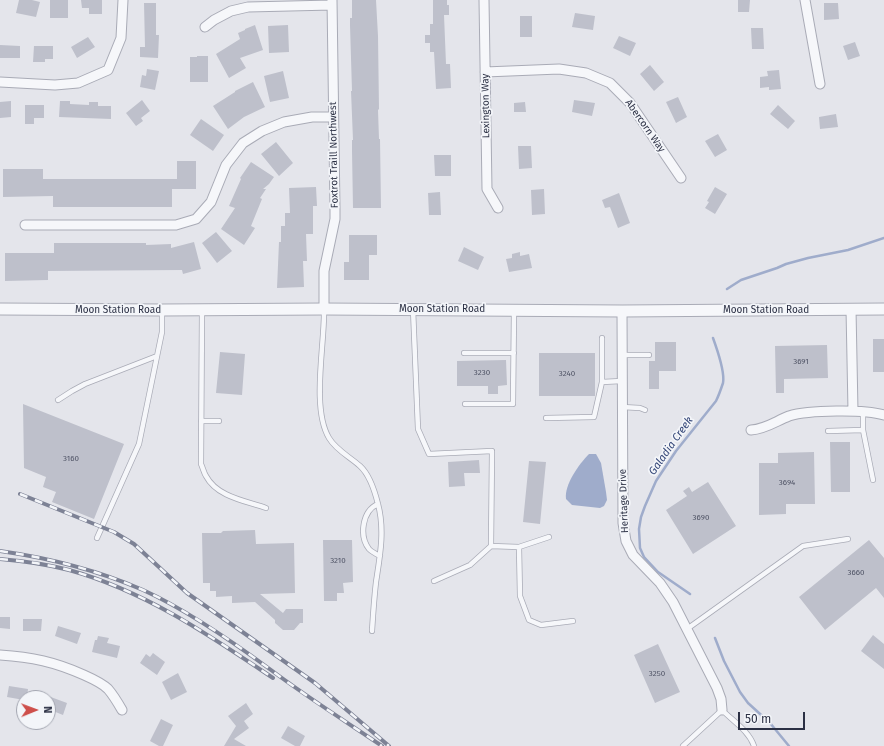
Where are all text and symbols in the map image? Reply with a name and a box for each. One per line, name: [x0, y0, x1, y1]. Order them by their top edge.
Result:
street label: Lexington Way: [479, 74, 493, 138]
street label: Abercorn Way: [622, 97, 668, 155]
street label: Foxtrot Traill Northwest: [327, 102, 341, 208]
street label: Moon Station Road: [399, 303, 485, 315]
street label: Moon Station Road: [75, 304, 161, 316]
street label: Moon Station Road: [723, 304, 809, 316]
house number: 3691: [793, 357, 809, 367]
house number: 3230: [474, 368, 490, 378]
house number: 3240: [559, 369, 575, 379]
water label: Galadia Creek: [646, 414, 696, 478]
house number: 3160: [63, 454, 79, 464]
street label: Heritage Drive: [617, 469, 631, 533]
house number: 3694: [779, 478, 795, 488]
house number: 3690: [693, 513, 709, 523]
house number: 3210: [330, 556, 346, 566]
house number: 3660: [848, 568, 864, 578]
house number: 3250: [649, 669, 665, 679]
north arrow: [16, 690, 56, 730]
scale bar: [740, 704, 807, 730]
text: N: [41, 706, 54, 714]
text: 50 m: [745, 712, 771, 726]

